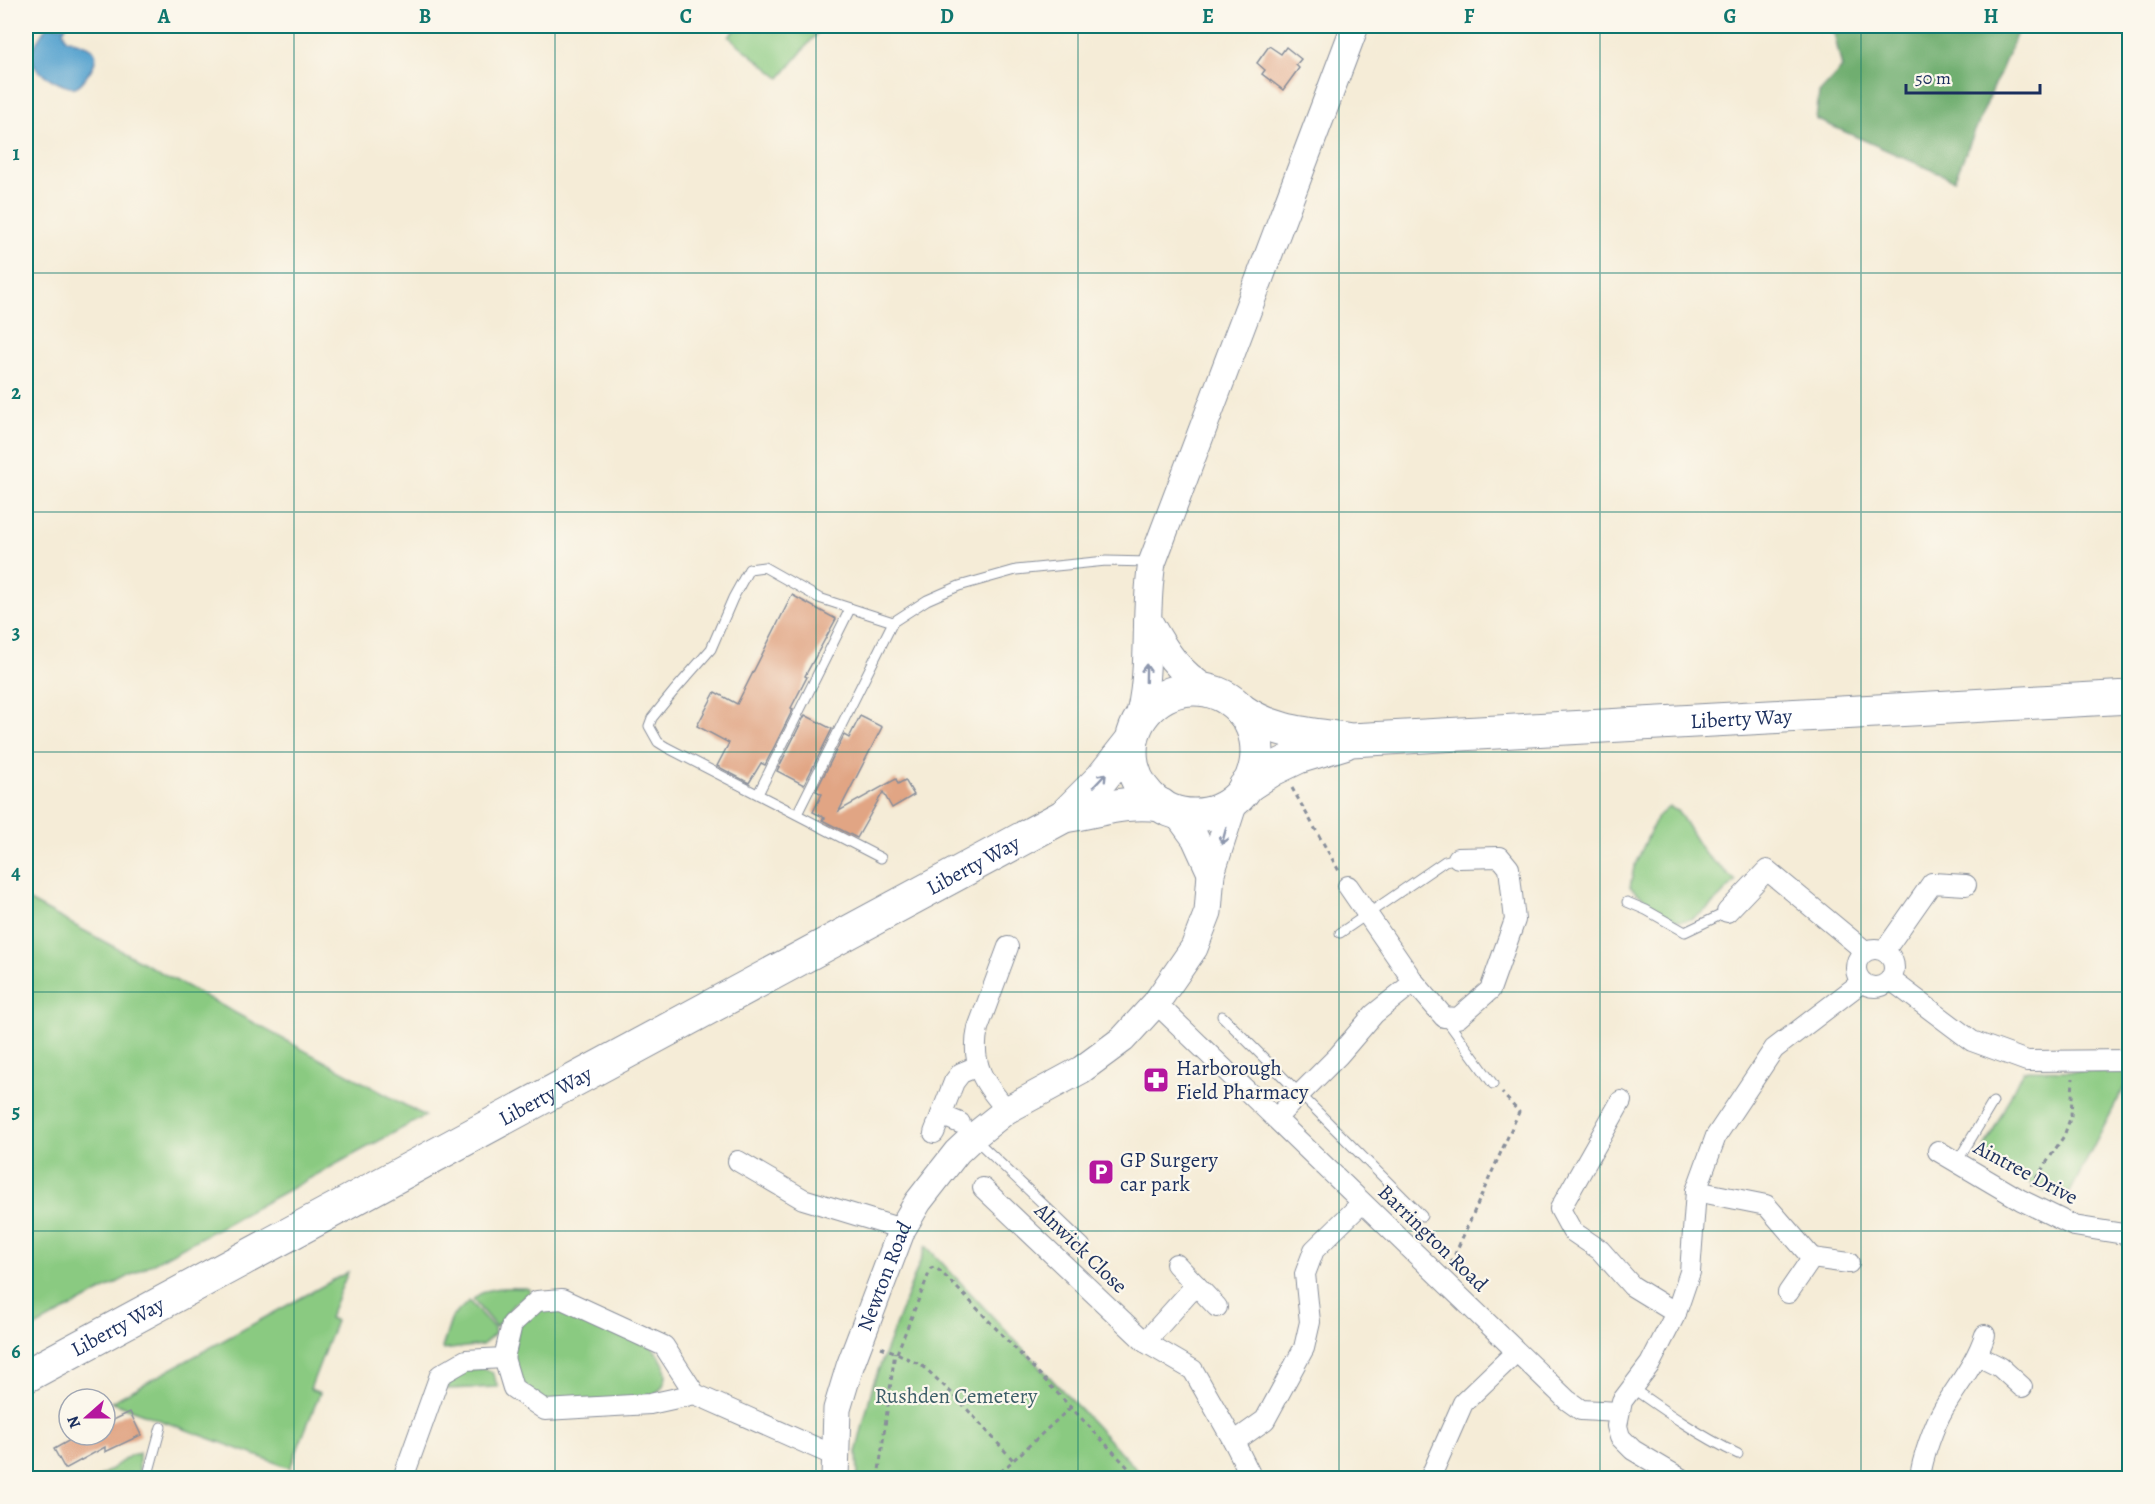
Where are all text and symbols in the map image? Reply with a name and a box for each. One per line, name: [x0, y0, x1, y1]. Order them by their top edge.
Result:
text: A: [157, 3, 171, 30]
text: B: [419, 3, 431, 30]
text: C: [680, 3, 692, 30]
text: D: [940, 3, 954, 30]
text: E: [1202, 3, 1214, 30]
text: F: [1464, 3, 1475, 30]
text: G: [1723, 3, 1737, 30]
text: H: [1984, 3, 1999, 30]
scale bar: [1906, 57, 2040, 95]
text: 50 m: [1915, 66, 1951, 90]
text: 1: [12, 140, 20, 167]
text: 2: [11, 379, 21, 406]
text: 3: [12, 619, 20, 646]
one-way arrow: [1140, 663, 1152, 683]
street label: Liberty Way: [1689, 702, 1793, 735]
one-way arrow: [1092, 773, 1106, 788]
one-way arrow: [1217, 826, 1229, 845]
street label: Liberty Way: [921, 828, 1025, 902]
text: 4: [11, 859, 21, 886]
place label: Harborough Field Pharmacy: [1176, 1054, 1309, 1106]
street label: Liberty Way: [494, 1059, 597, 1132]
pharmacy icon: Harborough Field Pharmacy: [1141, 1065, 1171, 1095]
text: 5: [12, 1098, 20, 1125]
street label: Aintree Drive: [1968, 1132, 2083, 1211]
place label: GP Surgery car park: [1120, 1146, 1219, 1198]
parking icon: GP Surgery car park: [1086, 1157, 1116, 1187]
street label: Barrington Road: [1372, 1178, 1495, 1298]
street label: Alnwick Close: [1028, 1196, 1133, 1299]
street label: Newton Road: [850, 1215, 918, 1335]
street label: Liberty Way: [66, 1290, 170, 1363]
text: 6: [11, 1338, 21, 1365]
park label: Rushden Cemetery: [875, 1382, 1038, 1410]
north arrow: [57, 1387, 117, 1447]
text: N: [61, 1412, 86, 1431]

